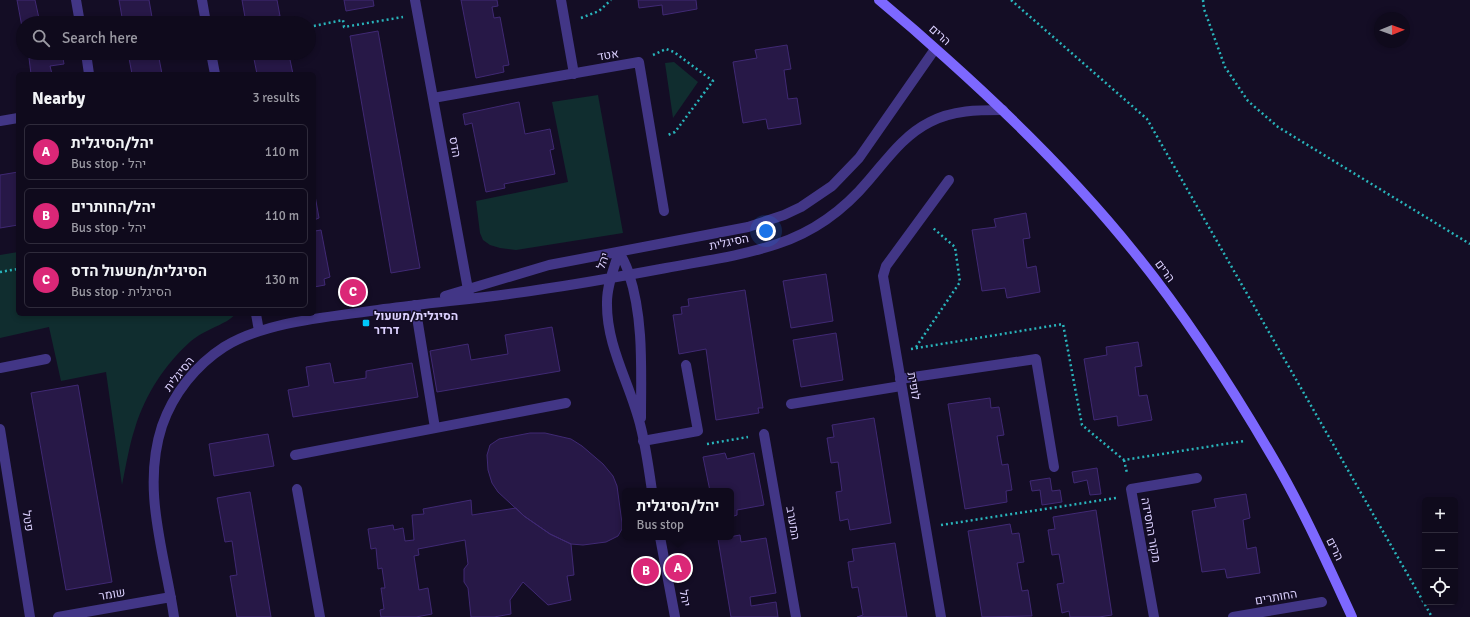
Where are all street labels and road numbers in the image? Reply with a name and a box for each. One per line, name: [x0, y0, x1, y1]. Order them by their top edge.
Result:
street label: הרים: [926, 22, 954, 49]
street label: אטד: [596, 46, 620, 65]
street label: הדס: [445, 135, 464, 159]
street label: הסיגלית: [708, 231, 750, 254]
street label: יהל: [594, 251, 613, 272]
street label: הרים: [1151, 257, 1178, 285]
street label: הסיגלית: [161, 354, 198, 395]
street label: לופית: [904, 371, 923, 401]
street label: מקור החסידה: [1137, 496, 1164, 564]
street label: המערב: [782, 505, 803, 541]
street label: פטל: [18, 509, 37, 533]
street label: הרים: [1323, 535, 1347, 563]
street label: שומר: [98, 585, 126, 604]
street label: החותרים: [1254, 586, 1298, 609]
street label: יהל: [676, 588, 693, 608]

